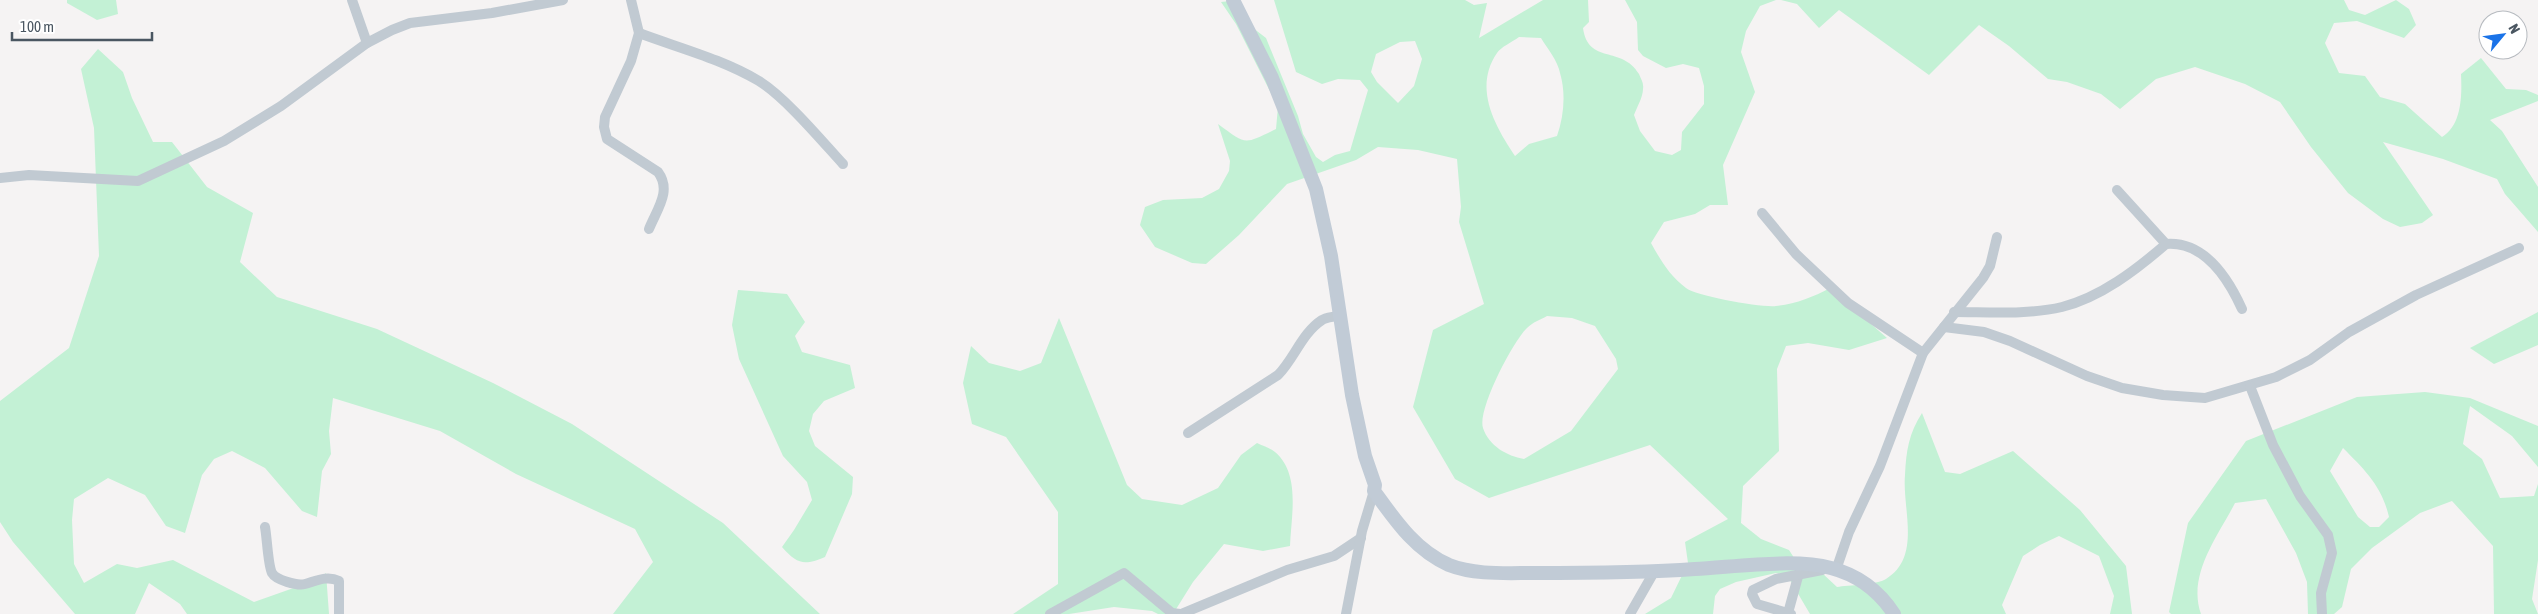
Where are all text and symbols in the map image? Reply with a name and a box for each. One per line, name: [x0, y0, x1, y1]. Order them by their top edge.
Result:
scale bar: [12, 10, 152, 42]
north arrow: [2478, 10, 2528, 60]
text: 100 m: [20, 18, 54, 35]
text: N: [2505, 21, 2523, 36]

